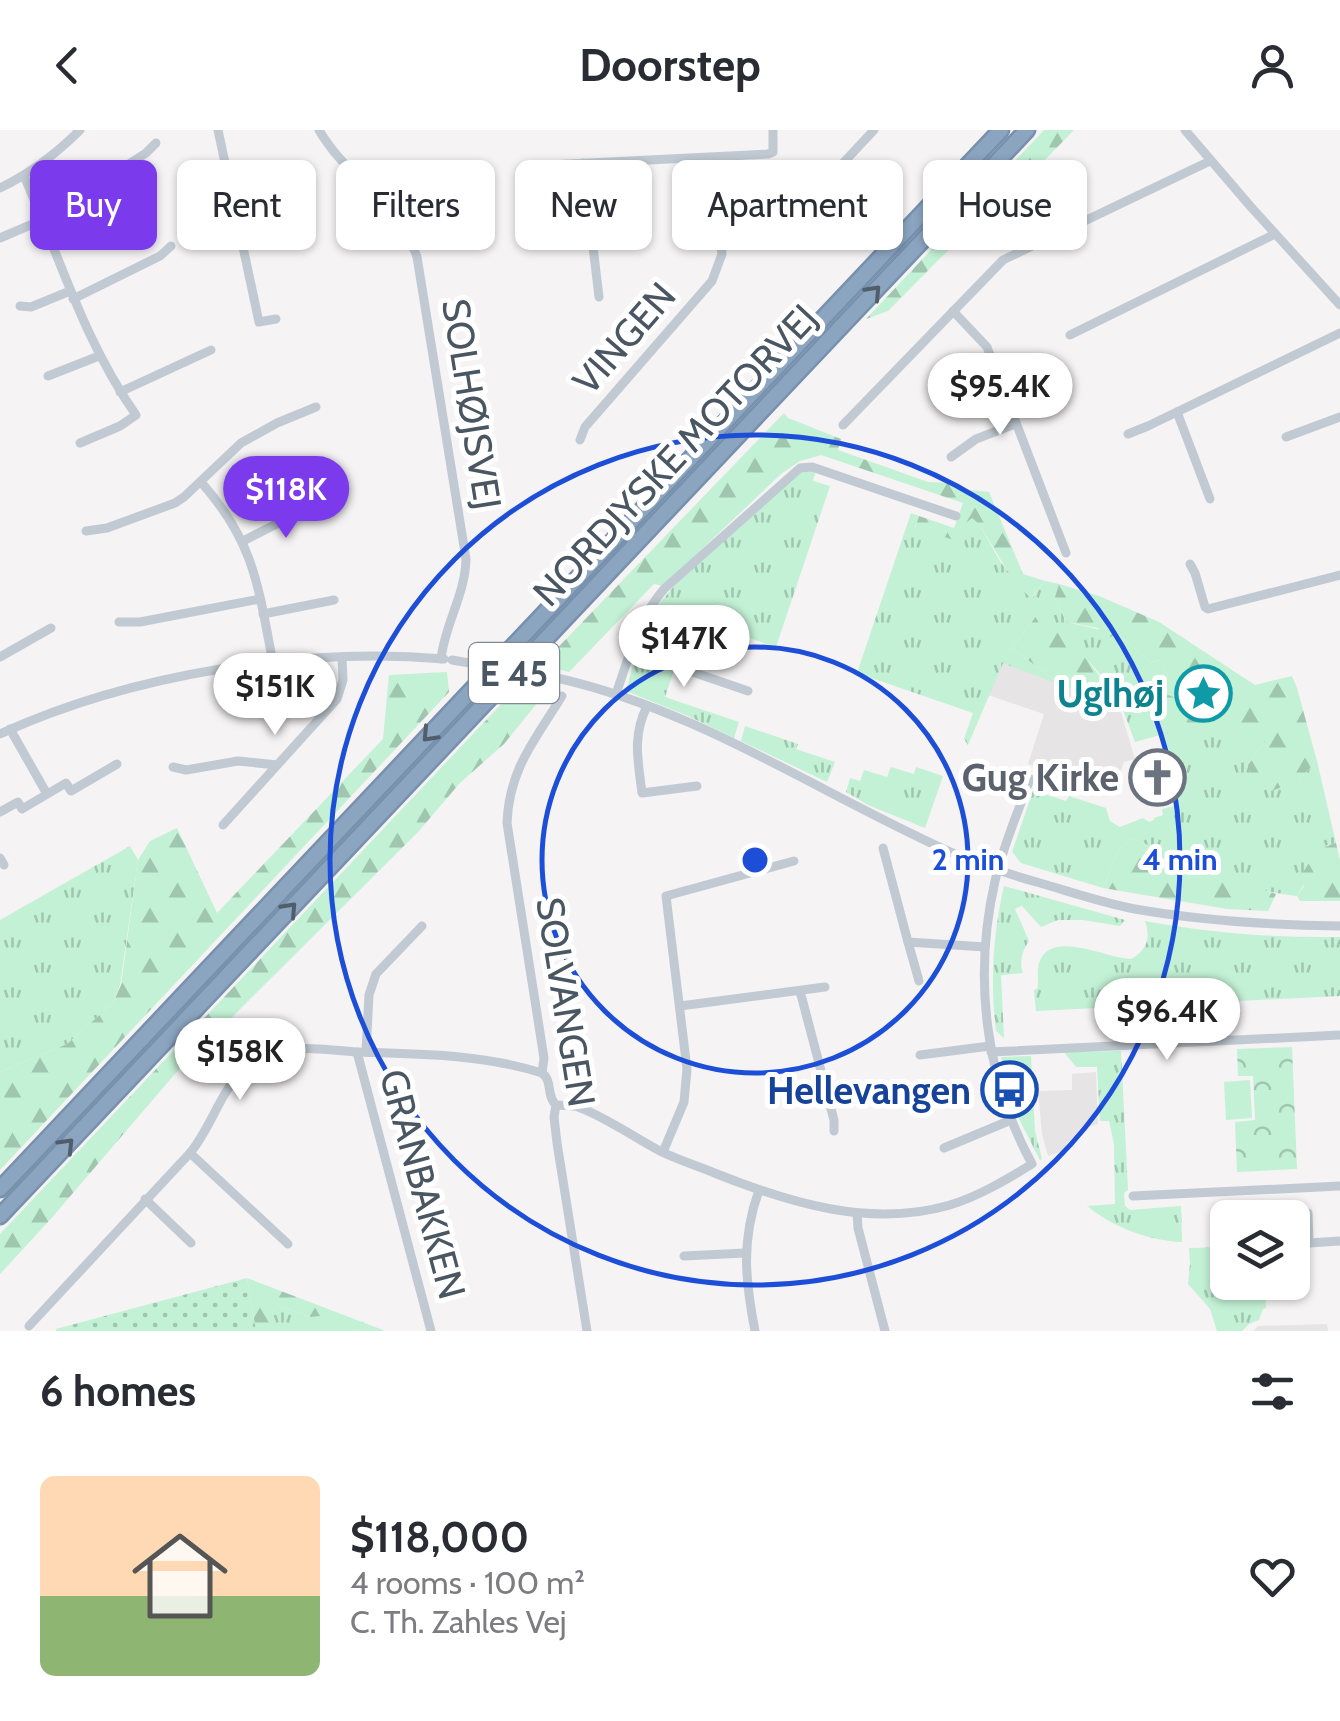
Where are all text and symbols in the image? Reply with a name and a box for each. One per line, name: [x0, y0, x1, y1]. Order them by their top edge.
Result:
icon: back: [40, 38, 95, 93]
text: Doorstep: [579, 38, 761, 92]
icon: person: [1245, 38, 1300, 93]
chip: Buy: [30, 160, 157, 250]
chip: Rent: [177, 160, 316, 250]
chip: Filters: [336, 160, 495, 250]
chip: New: [515, 160, 652, 250]
chip: Apartment: [672, 160, 903, 250]
chip: House: [923, 160, 1087, 250]
street label: VINGEN: [563, 272, 685, 404]
one-way arrow: [862, 285, 880, 304]
street label: NORDJYSKE MOTORVEJ: [523, 294, 827, 616]
street label: SOLHØJSVEJ: [432, 295, 512, 513]
pin: $95.4K: [919, 353, 1081, 438]
text: $95.4K: [950, 366, 1050, 405]
pin: $118K: [216, 456, 356, 541]
text: $118K: [245, 469, 327, 508]
pin: $147K: [614, 605, 754, 690]
text: $147K: [641, 618, 727, 657]
road number: E 45: [469, 643, 559, 703]
pin: $151K: [205, 653, 345, 738]
place icon: Uglhøj: [1173, 663, 1233, 723]
text: $151K: [235, 666, 315, 705]
place label: Uglhøj: [1057, 670, 1164, 717]
one-way arrow: [423, 723, 441, 742]
church icon: Gug Kirke: [1128, 747, 1188, 807]
place label: Gug Kirke: [962, 754, 1119, 801]
text: 2 min: [932, 841, 1004, 878]
text: 4 min: [1142, 841, 1218, 878]
centre of rings: [737, 842, 773, 878]
street label: SOLVANGEN: [526, 894, 606, 1110]
one-way arrow: [278, 903, 296, 921]
pin: $96.4K: [1086, 978, 1248, 1063]
text: $96.4K: [1116, 991, 1218, 1030]
pin: $158K: [170, 1018, 310, 1103]
text: $158K: [197, 1031, 283, 1070]
bus stop icon: Hellevangen: [980, 1060, 1040, 1120]
street label: GRANBAKKEN: [370, 1064, 476, 1304]
place label: Hellevangen: [767, 1067, 971, 1114]
one-way arrow: [55, 1139, 73, 1157]
map controls: [1210, 1200, 1310, 1300]
button: layers: [1210, 1200, 1310, 1300]
icon: filters: [1245, 1364, 1300, 1419]
text: 6 homes: [40, 1365, 196, 1417]
text: $118,000: [350, 1511, 529, 1563]
icon: home: [120, 1516, 240, 1636]
icon: heart: [1245, 1549, 1300, 1604]
text: 4 rooms · 100 m²: [350, 1563, 585, 1602]
text: C. Th. Zahles Vej: [350, 1602, 567, 1641]

